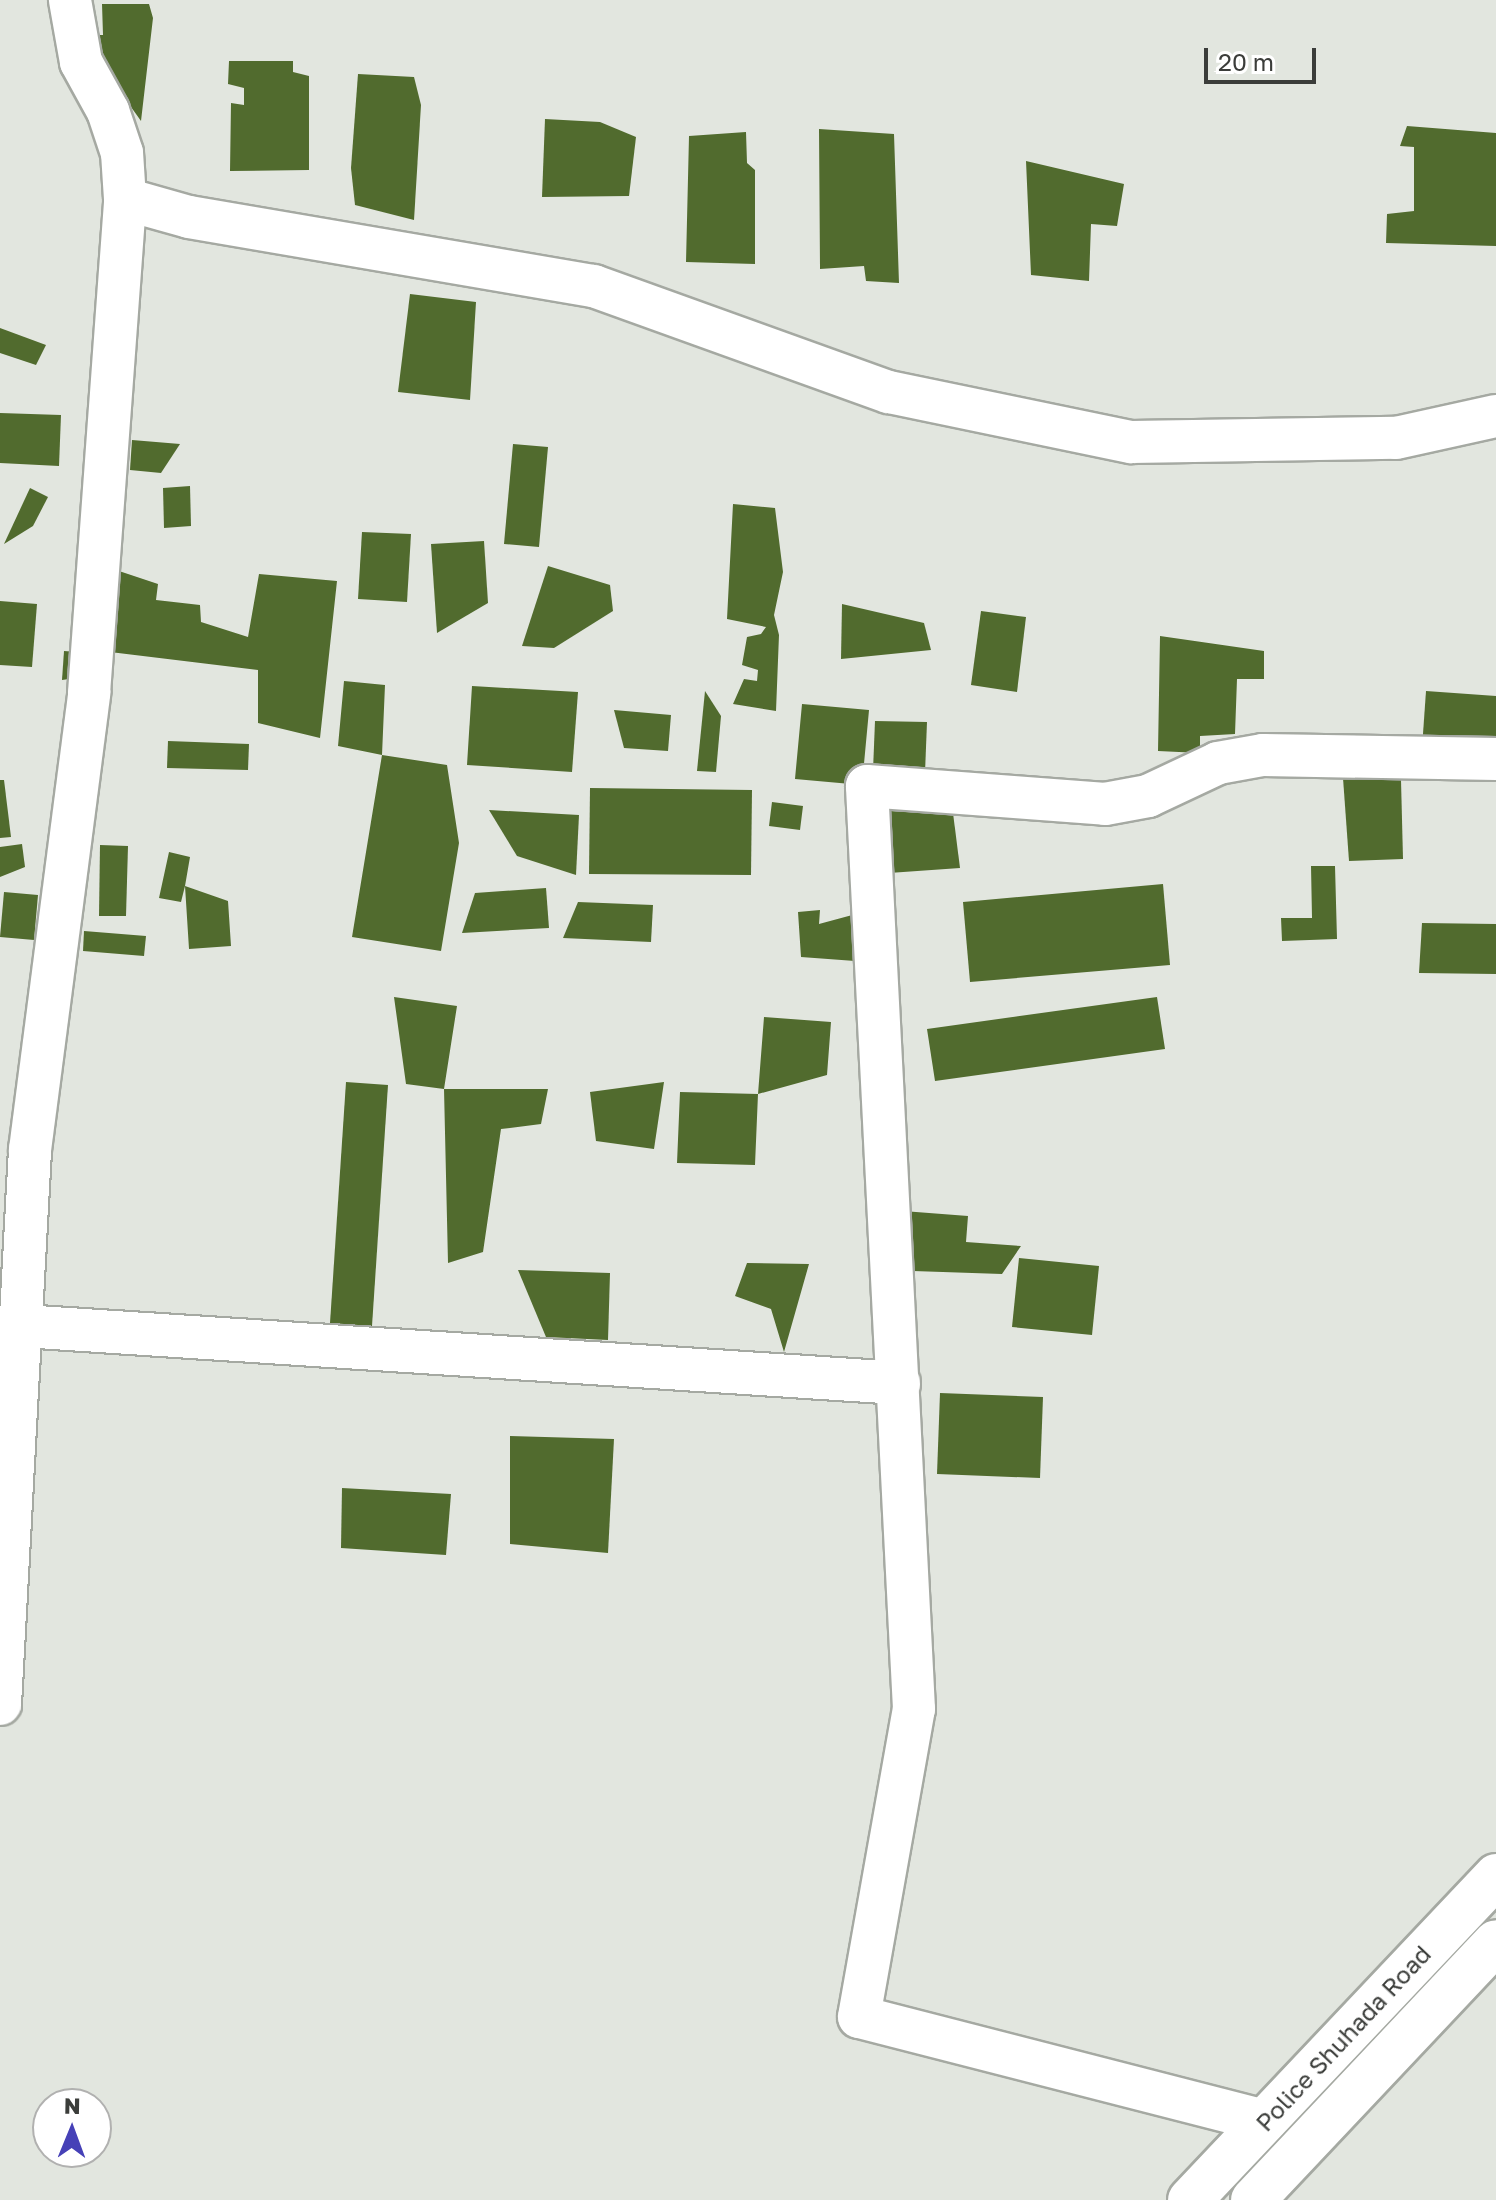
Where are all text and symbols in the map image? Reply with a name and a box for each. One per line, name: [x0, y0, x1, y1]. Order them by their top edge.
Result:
scale bar: [1208, 32, 1320, 82]
text: 20 m: [1218, 47, 1274, 76]
street label: Police Shuhada Road: [1250, 1939, 1436, 2137]
north arrow: [32, 2088, 112, 2168]
text: N: [64, 2092, 81, 2119]

